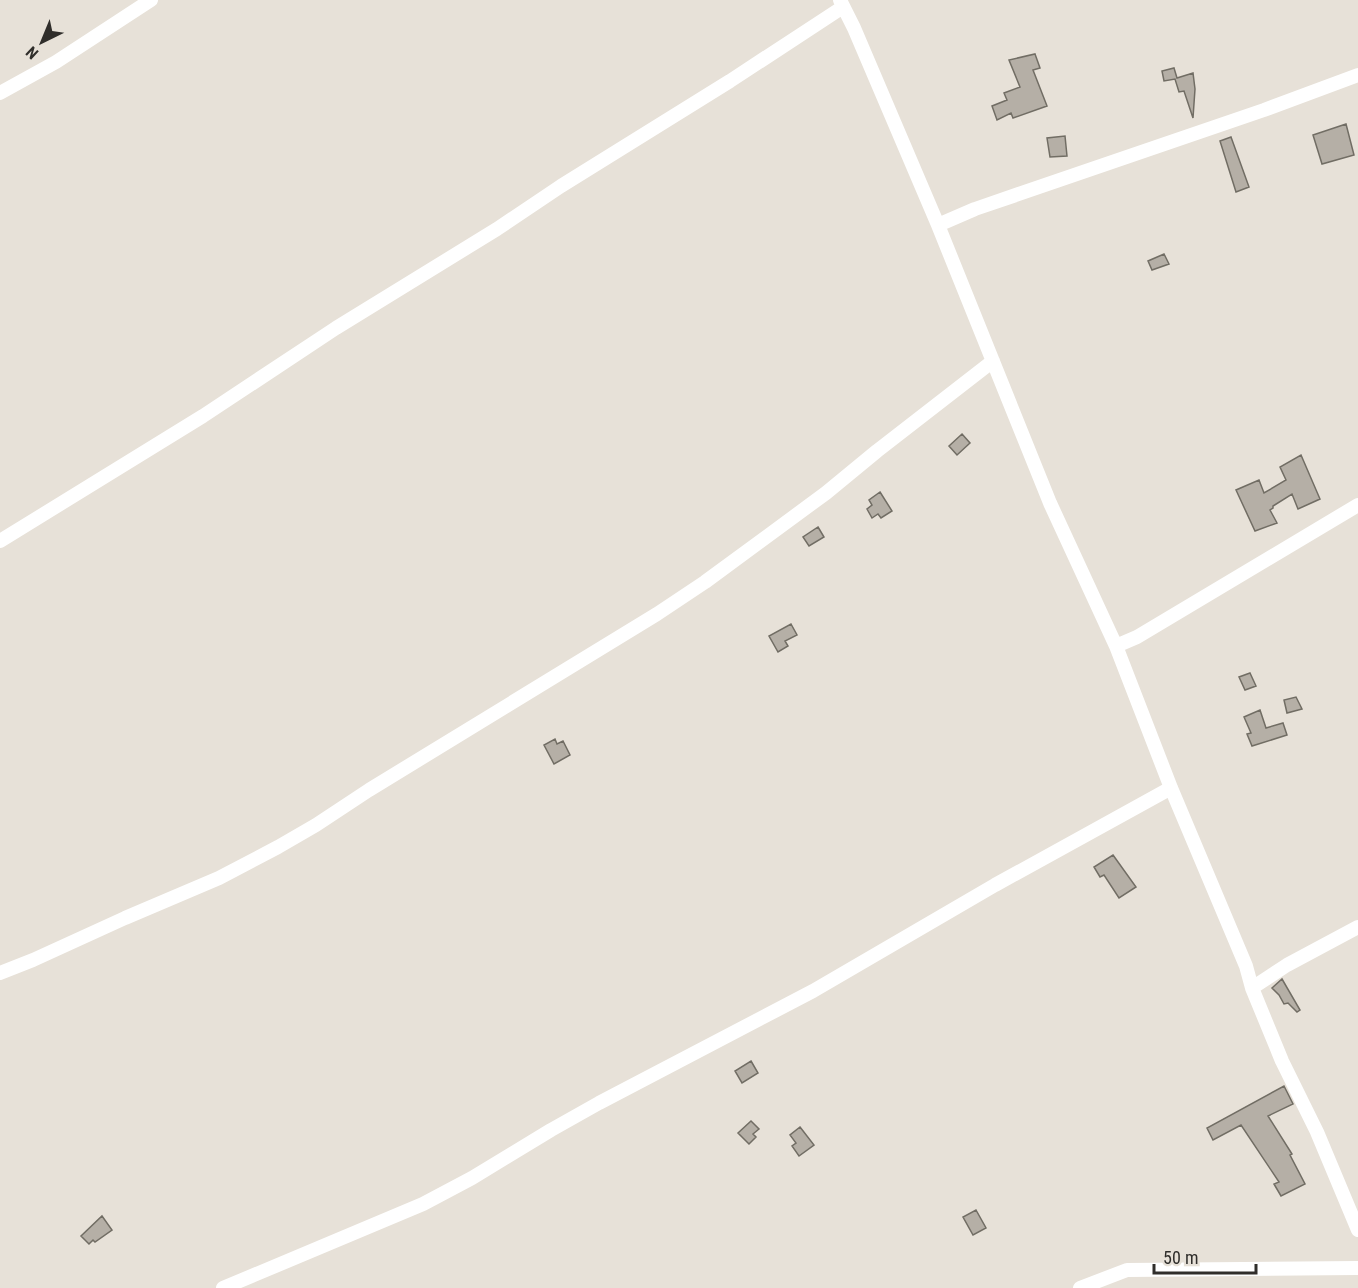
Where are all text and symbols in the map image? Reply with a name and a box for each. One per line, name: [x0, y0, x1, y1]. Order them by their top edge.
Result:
north arrow: [12, 12, 72, 72]
text: N: [22, 42, 42, 63]
scale bar: [1154, 1237, 1256, 1275]
text: 50 m: [1163, 1247, 1198, 1268]

